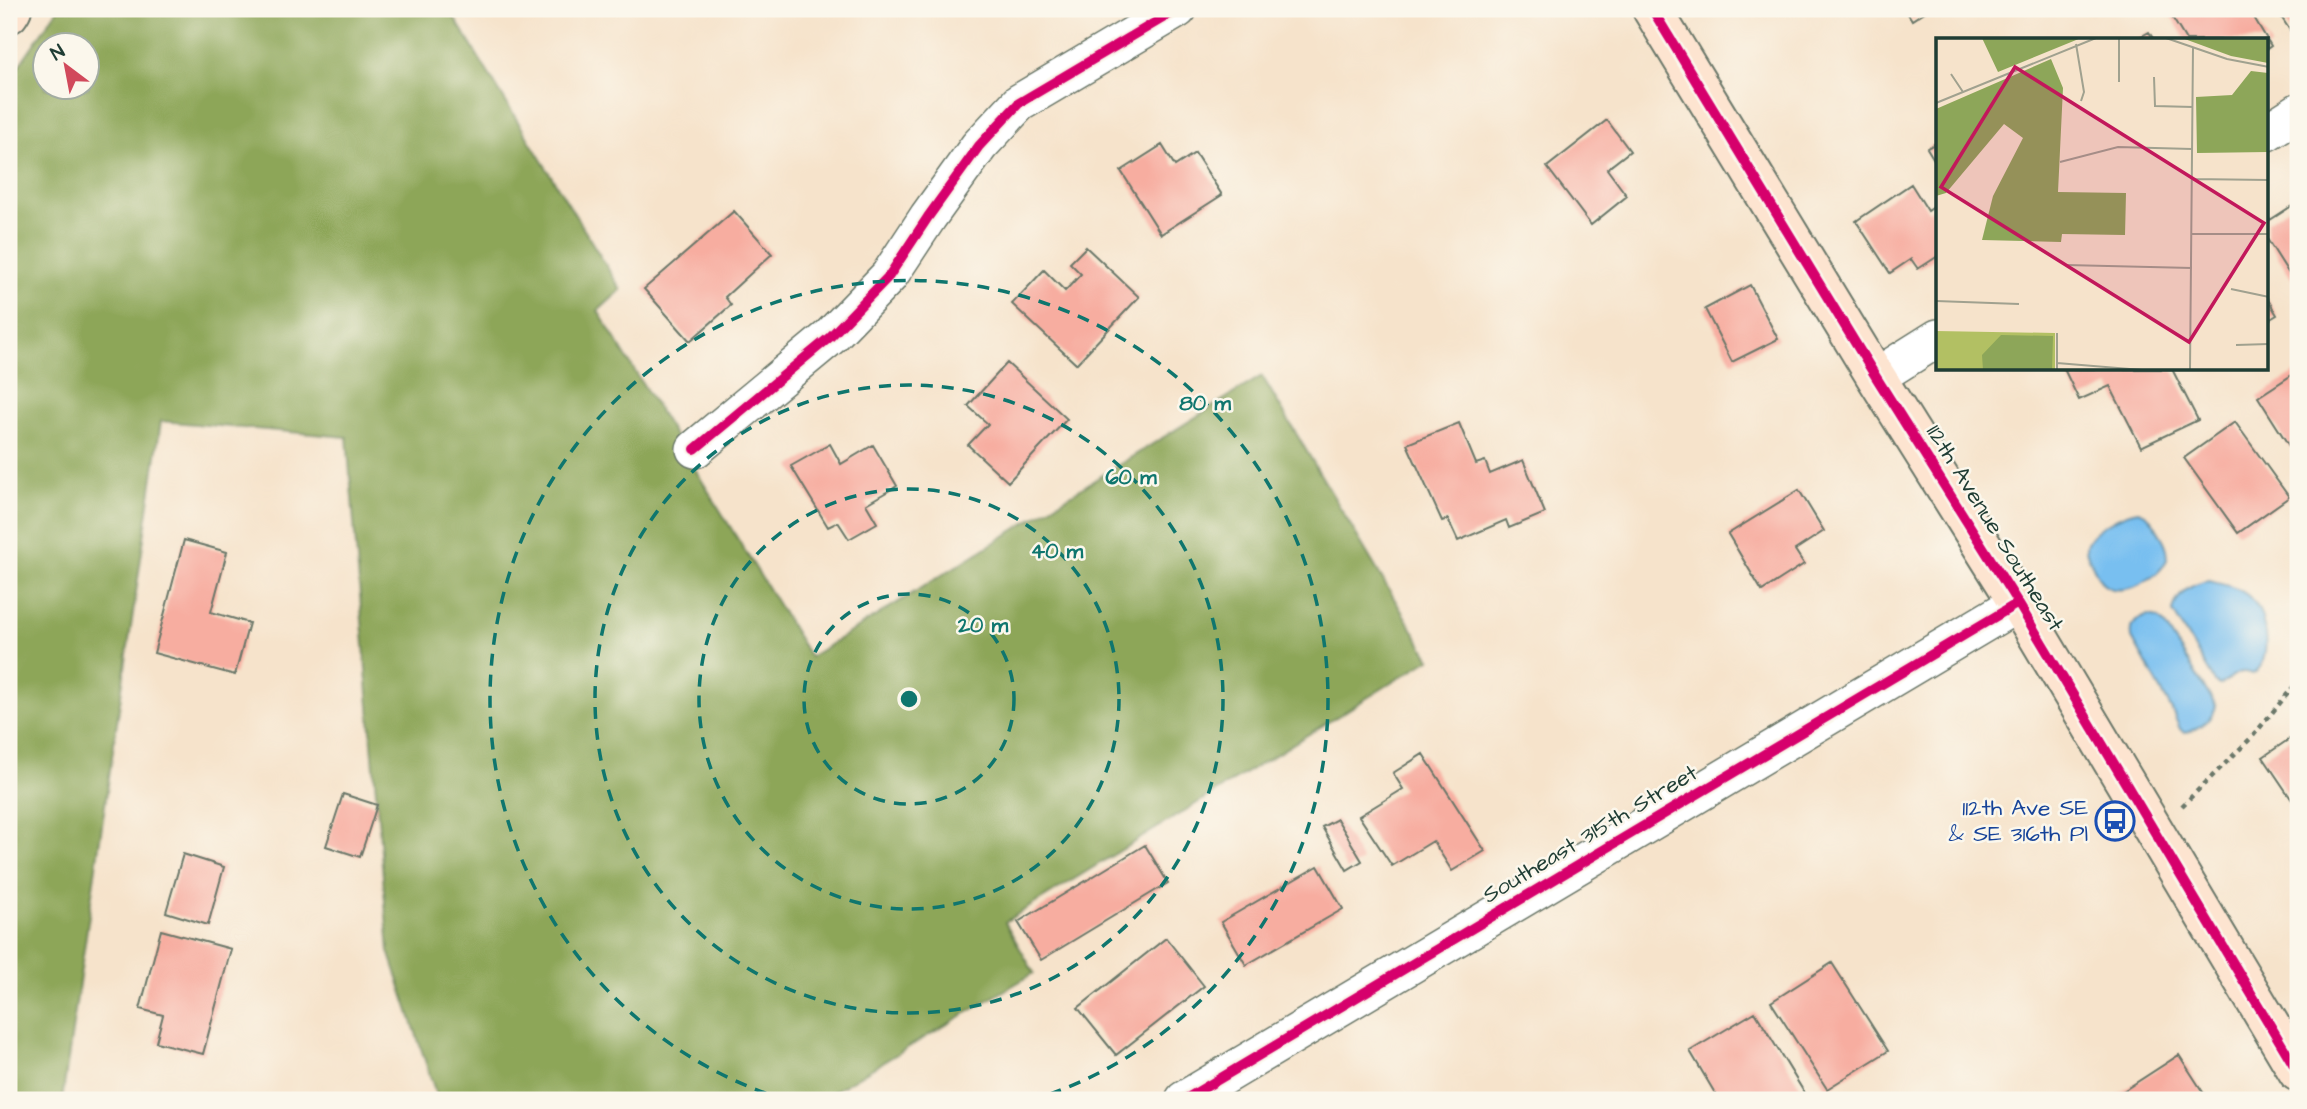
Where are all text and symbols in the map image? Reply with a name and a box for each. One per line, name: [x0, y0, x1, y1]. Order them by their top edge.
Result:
north arrow: [32, 32, 102, 102]
text: N: [46, 38, 70, 67]
inset map: [1936, 38, 2268, 371]
text: 80 m: [1179, 389, 1231, 418]
street label: 112th Avenue Southeast: [1918, 419, 2072, 638]
text: 60 m: [1105, 463, 1157, 492]
text: 40 m: [1031, 537, 1084, 566]
text: 20 m: [957, 611, 1009, 640]
centre of rings: [897, 687, 921, 711]
street label: Southeast 315th Street: [1476, 757, 1704, 911]
place label: 112th Ave SE & SE 316th Pl: [1949, 792, 2088, 850]
bus stop icon: 112th Ave SE & SE 316th Pl: [2094, 800, 2136, 842]

